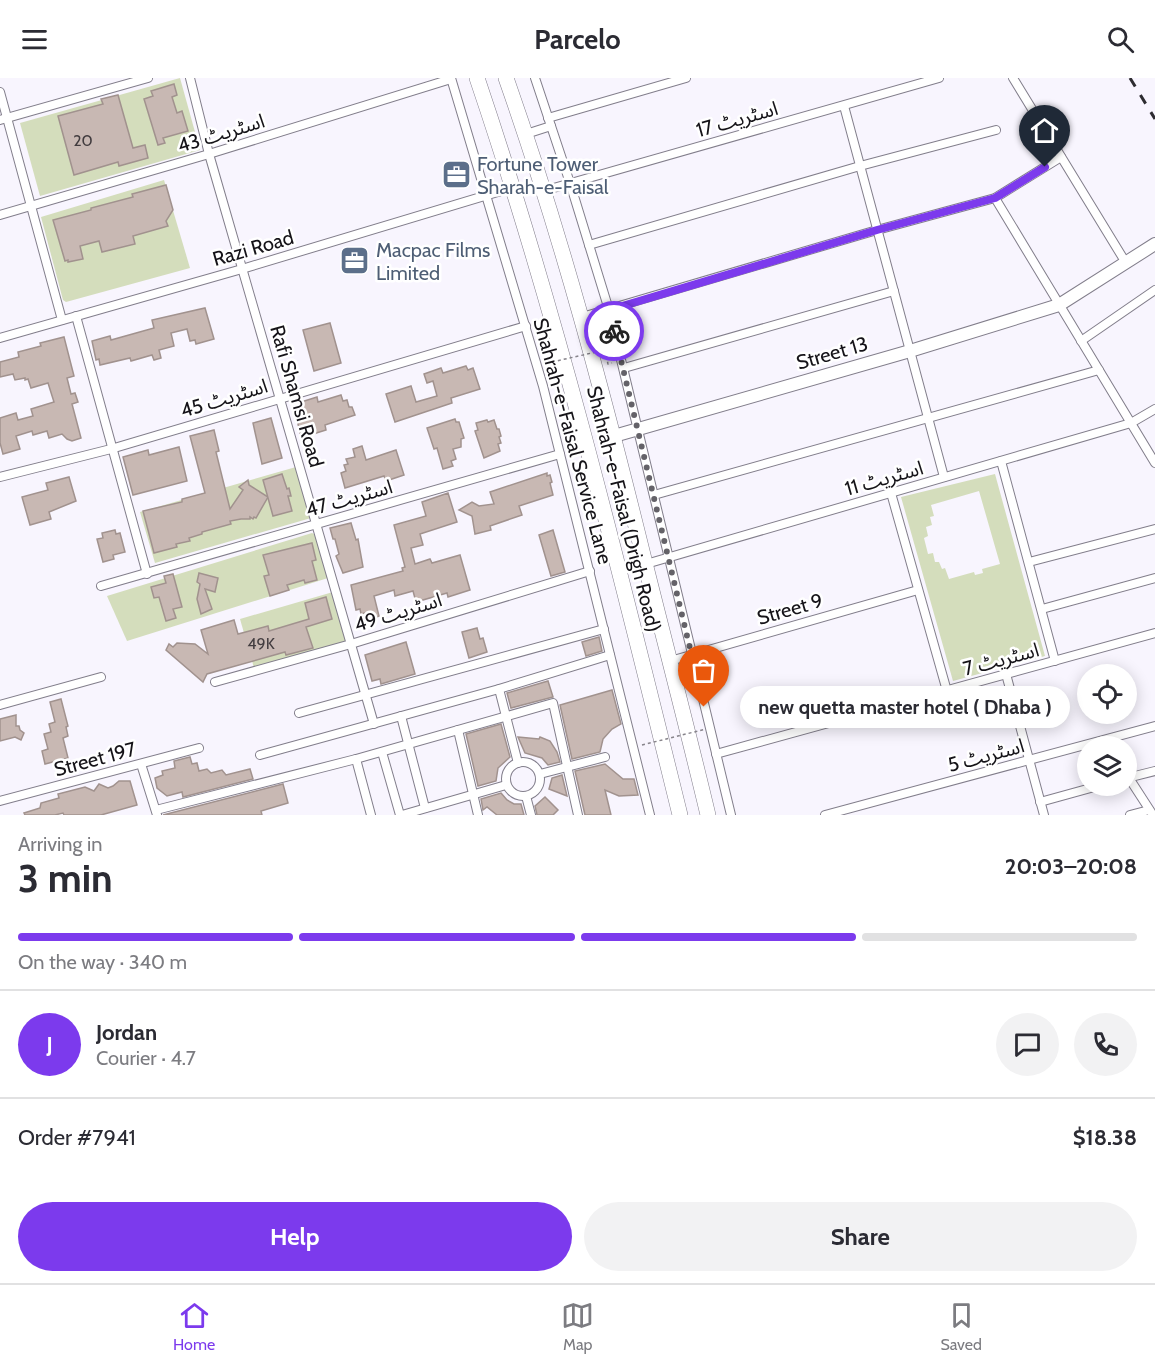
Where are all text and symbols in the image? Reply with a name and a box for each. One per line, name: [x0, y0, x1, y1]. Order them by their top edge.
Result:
icon: menu: [18, 23, 51, 56]
text: Parcelo: [534, 23, 621, 56]
icon: search: [1104, 23, 1137, 56]
street label: اسٹریٹ 17: [693, 96, 781, 142]
pin: [1019, 105, 1070, 167]
street label: اسٹریٹ 43: [174, 108, 268, 158]
icon: home: [1028, 114, 1061, 147]
house number: 20: [73, 131, 93, 150]
place label: Fortune Tower Sharah-e-Faisal: [477, 152, 609, 199]
office icon: Fortune Tower Sharah-e-Faisal: [440, 159, 472, 191]
street label: Razi Road: [210, 225, 296, 271]
place label: Macpac Films Limited: [376, 238, 490, 285]
office icon: Macpac Films Limited: [339, 245, 371, 277]
courier: [584, 301, 644, 361]
street label: Shahrah-e-Faisal Service Lane: [529, 315, 617, 567]
icon: bike: [598, 315, 631, 348]
street label: Rafi Shamsi Road: [265, 322, 329, 470]
street label: Street 13: [793, 331, 871, 375]
street label: اسٹریٹ 45: [177, 373, 271, 423]
street label: Shahrah-e-Faisal (Drigh Road): [582, 383, 666, 635]
street label: اسٹریٹ 11: [842, 455, 926, 501]
street label: اسٹریٹ 47: [303, 474, 395, 522]
street label: اسٹریٹ 49: [351, 587, 445, 637]
street label: Street 9: [754, 588, 826, 630]
house number: 49K: [247, 634, 275, 653]
street label: اسٹریٹ 7: [960, 637, 1042, 681]
pin: [678, 645, 729, 707]
icon: bag: [687, 654, 720, 687]
map controls: [1077, 664, 1137, 796]
button: locate: [1077, 664, 1137, 724]
callout: new quetta master hotel ( Dhaba ): [740, 686, 1070, 728]
text: new quetta master hotel ( Dhaba ): [758, 695, 1052, 719]
street label: اسٹریٹ 5: [945, 733, 1027, 777]
button: layers: [1077, 736, 1137, 796]
street label: Street 197: [51, 737, 139, 781]
text: Arriving in: [18, 832, 102, 856]
text: 20:03–20:08: [1005, 853, 1137, 880]
text: 3 min: [18, 854, 113, 902]
text: On the way · 340 m: [18, 950, 187, 974]
button: chat: [996, 1013, 1059, 1076]
button: phone: [1074, 1013, 1137, 1076]
text: Jordan: [96, 1019, 157, 1046]
text: J: [46, 1031, 53, 1058]
text: Courier · 4.7: [96, 1046, 196, 1070]
text: Order #7941: [18, 1124, 136, 1151]
text: $18.38: [1073, 1124, 1137, 1151]
button: Help: [18, 1202, 572, 1271]
button: Share: [584, 1202, 1137, 1271]
tab: Home: [173, 1299, 215, 1354]
tab: Map: [561, 1299, 594, 1354]
tab: Saved: [940, 1299, 982, 1354]

